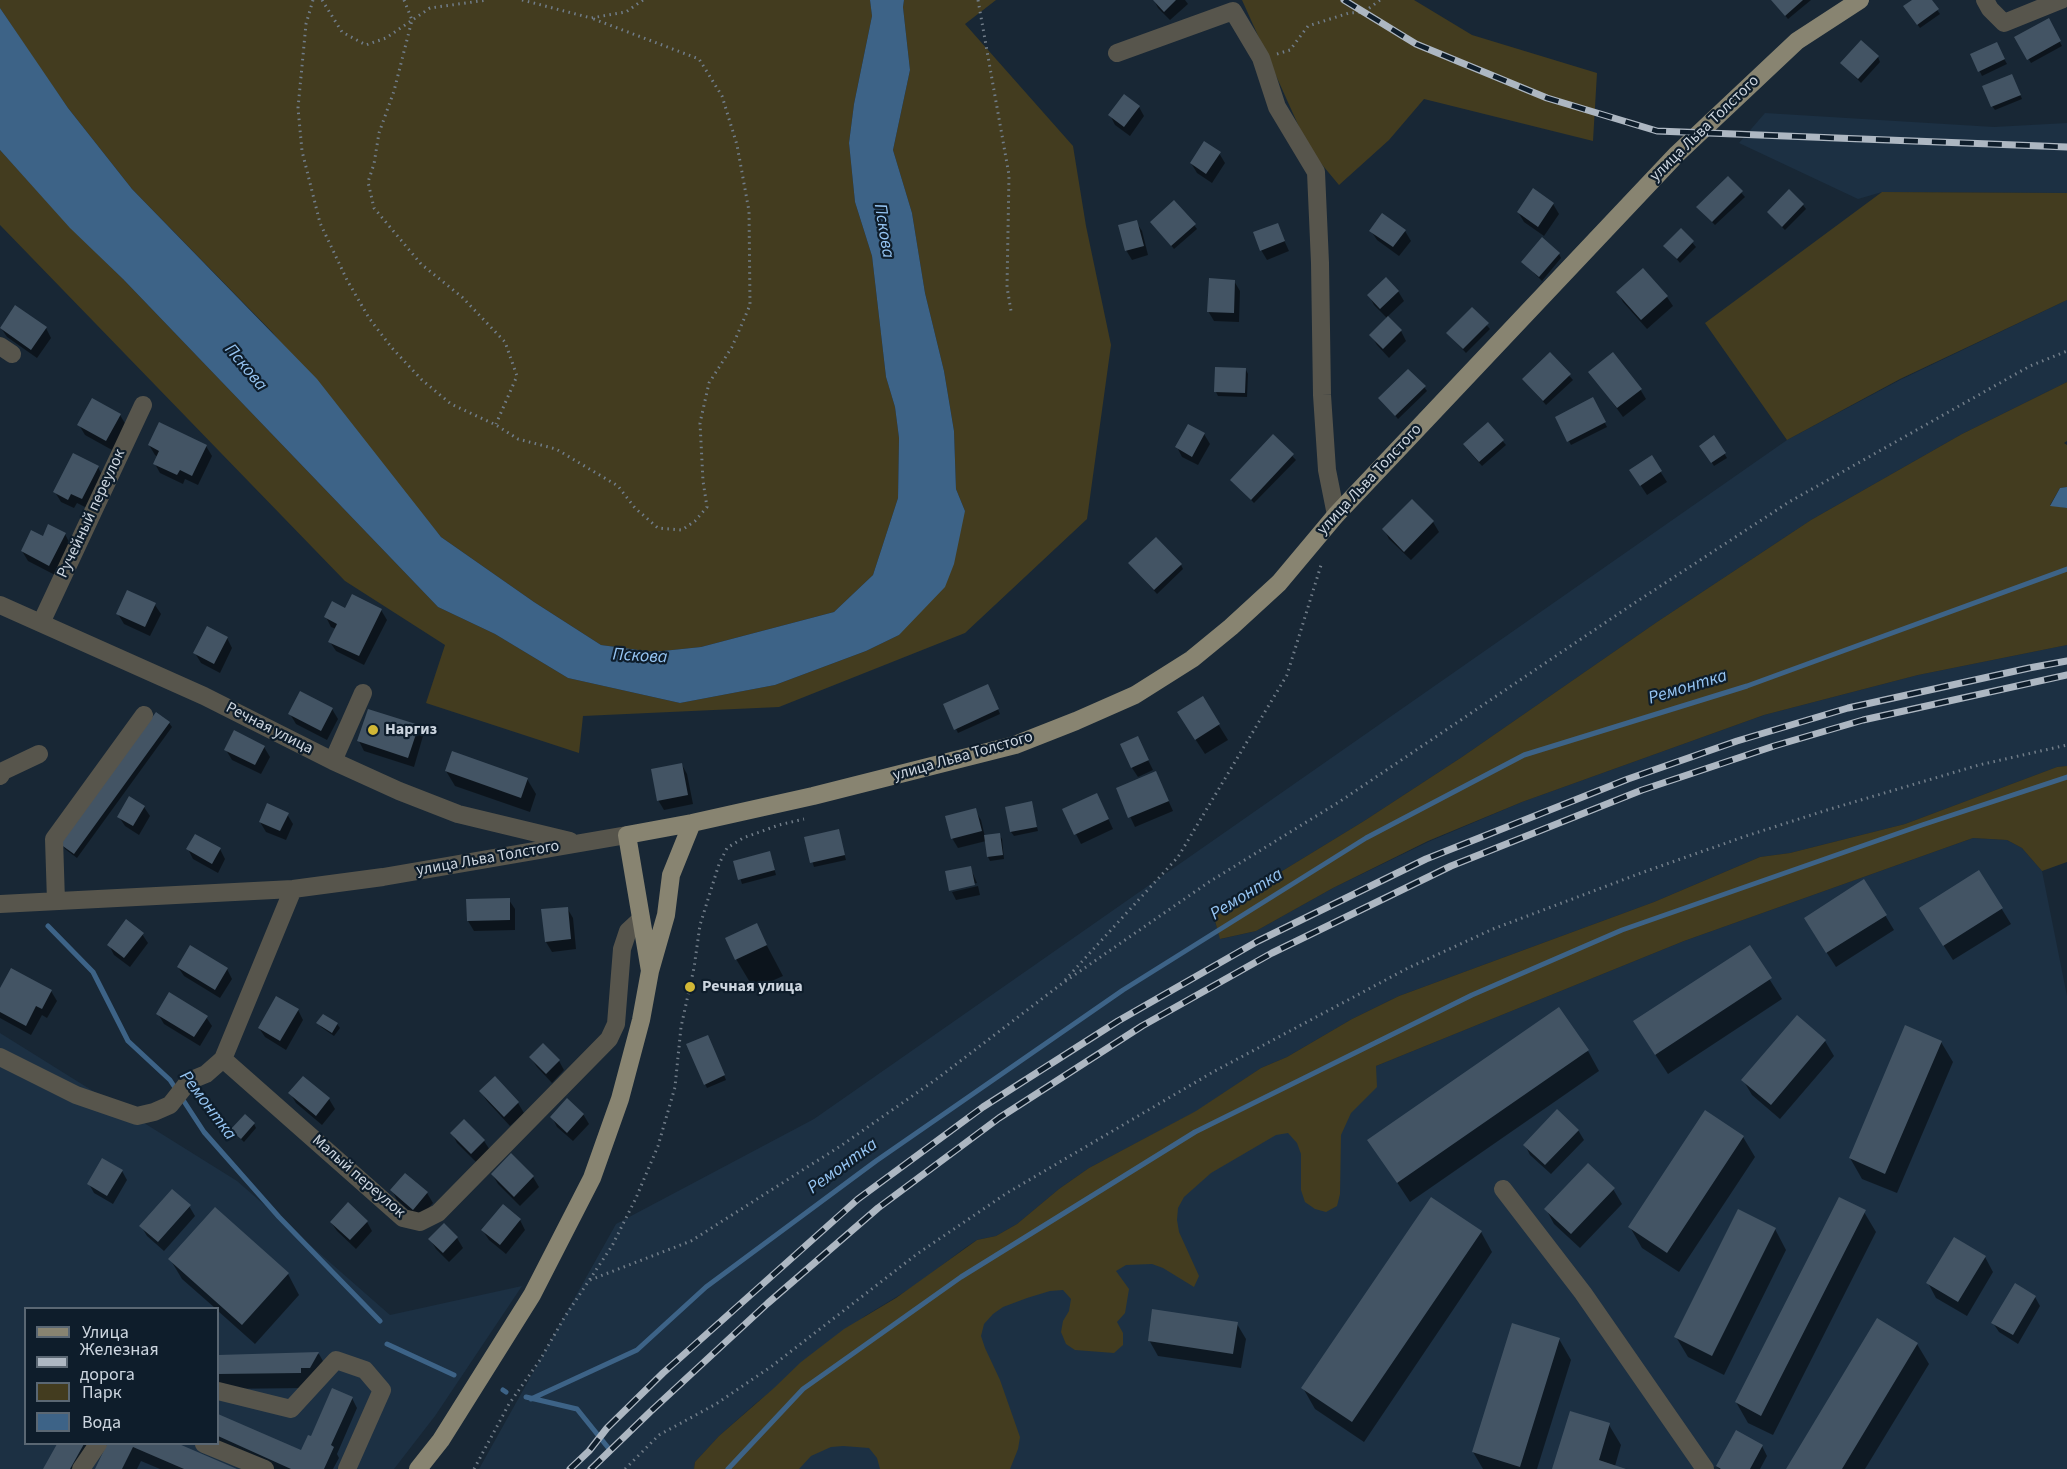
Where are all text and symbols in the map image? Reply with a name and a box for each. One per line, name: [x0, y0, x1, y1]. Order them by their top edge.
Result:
street label: улица Льва Толстого: [1646, 72, 1764, 186]
water label: Пскова: [868, 202, 898, 260]
water label: Пскова: [219, 340, 271, 396]
street label: улица Льва Толстого: [1314, 421, 1426, 539]
street label: Ручейный переулок: [54, 447, 130, 581]
water label: Пскова: [612, 645, 668, 669]
water label: Ремонтка: [1646, 666, 1730, 710]
street label: Речная улица: [222, 699, 316, 759]
place label: Наргиз: [385, 720, 437, 740]
marker: Наргиз: [366, 723, 380, 737]
street label: улица Льва Толстого: [891, 728, 1035, 786]
street label: улица Льва Толстого: [415, 837, 561, 881]
water label: Ремонтка: [1207, 864, 1287, 926]
place label: Речная улица: [702, 977, 803, 997]
marker: Речная улица: [683, 980, 697, 994]
water label: Ремонтка: [174, 1067, 240, 1145]
street label: Малый переулок: [307, 1131, 409, 1223]
water label: Ремонтка: [804, 1134, 882, 1200]
legend: [24, 1307, 219, 1445]
text: Улица: [82, 1320, 129, 1345]
text: Железная дорога: [80, 1337, 159, 1387]
text: Парк: [82, 1380, 122, 1405]
text: Вода: [82, 1410, 121, 1435]

